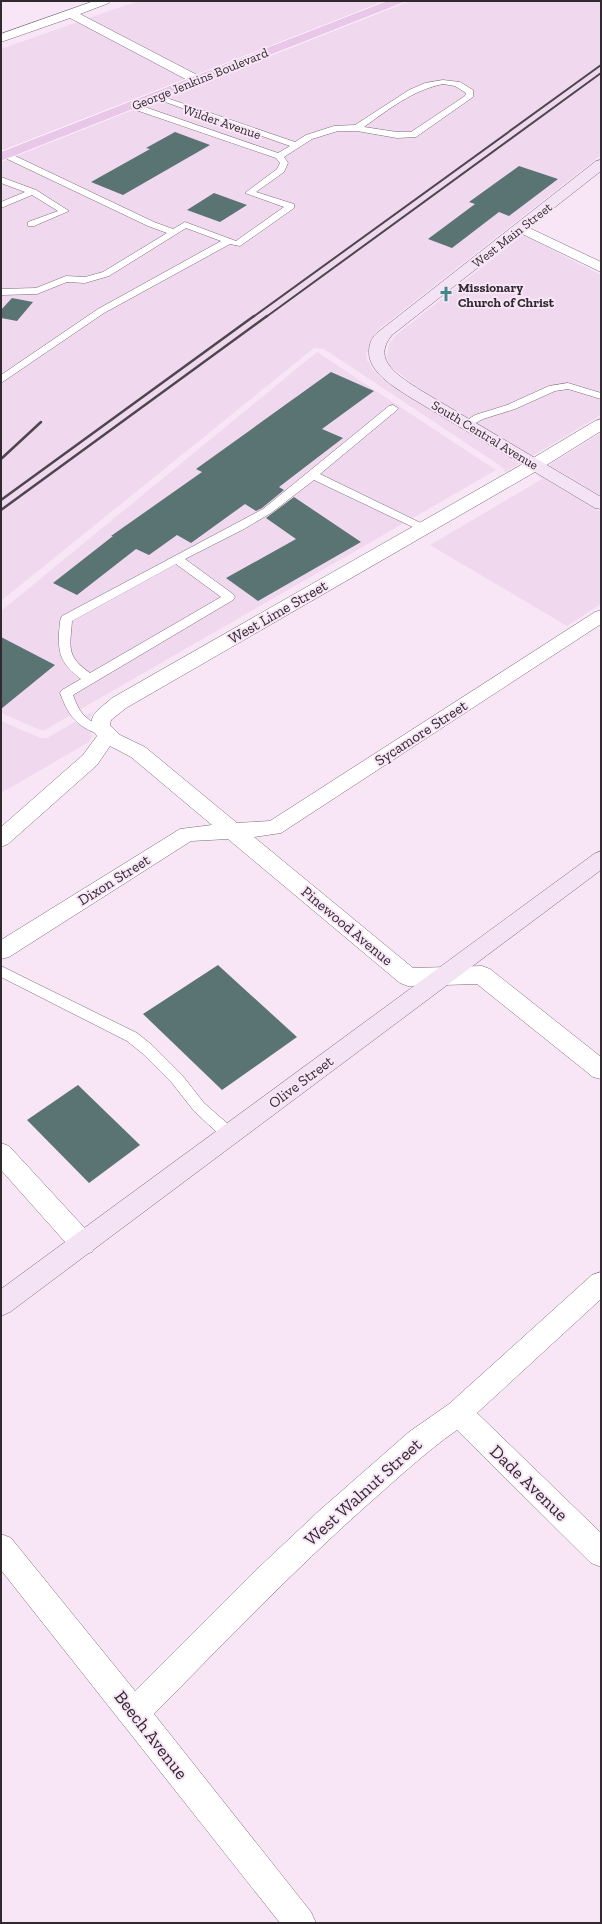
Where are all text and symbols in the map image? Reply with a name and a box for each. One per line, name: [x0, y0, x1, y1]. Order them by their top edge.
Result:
street label: George Jenkins Boulevard: [130, 45, 270, 113]
street label: Wilder Avenue: [181, 102, 263, 142]
street label: West Main Street: [469, 199, 555, 271]
place label: Missionary Church of Christ: [458, 280, 555, 310]
church icon: Missionary Church of Christ: [437, 285, 455, 303]
street label: South Central Avenue: [429, 397, 541, 473]
street label: West Lime Street: [225, 576, 331, 648]
street label: Sycamore Street: [371, 696, 471, 770]
street label: Dixon Street: [75, 851, 154, 909]
street label: Pinewood Avenue: [298, 883, 396, 969]
street label: Olive Street: [265, 1052, 337, 1112]
street label: West Walnut Street: [300, 1433, 427, 1551]
street label: Dade Avenue: [485, 1440, 573, 1526]
street label: Beech Avenue: [110, 1686, 192, 1784]

